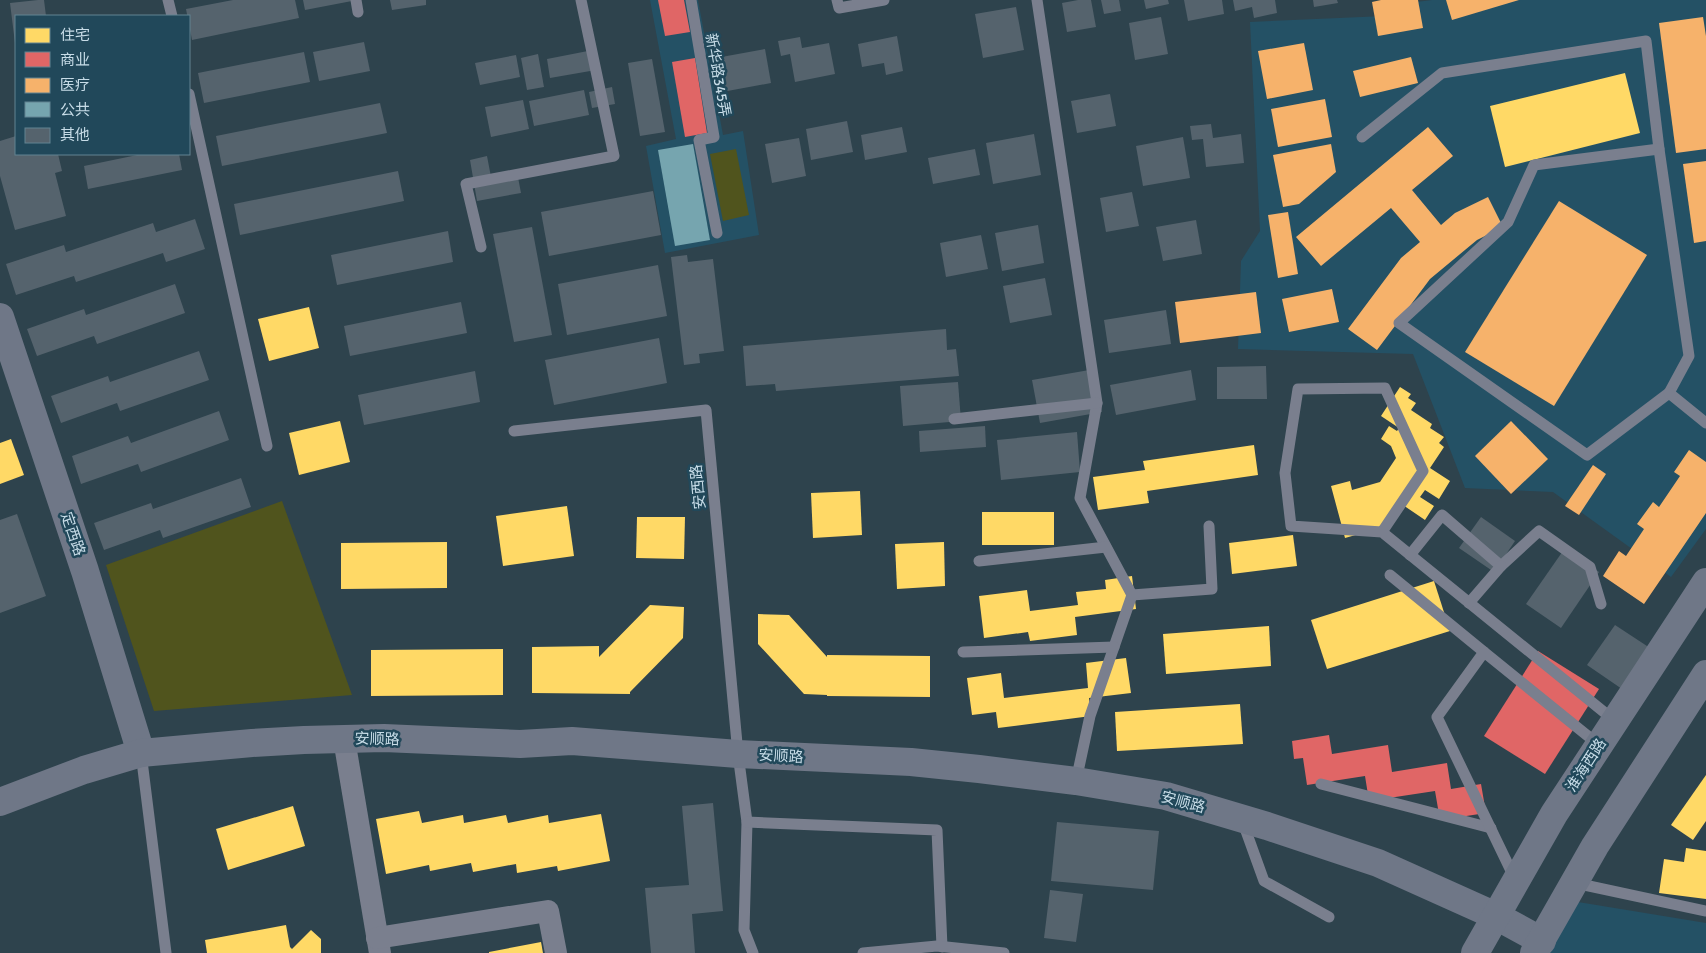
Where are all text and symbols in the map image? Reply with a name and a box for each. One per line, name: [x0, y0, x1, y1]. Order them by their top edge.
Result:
legend: [15, 15, 190, 155]
text: 住宅: [60, 26, 90, 44]
street label: 新华路345弄: [702, 32, 734, 118]
text: 商业: [60, 51, 90, 69]
text: 医疗: [60, 76, 90, 94]
text: 公共: [60, 101, 90, 119]
text: 其他: [60, 126, 90, 144]
street label: 安西路: [687, 464, 709, 510]
street label: 定西路: [57, 510, 89, 558]
street label: 安顺路: [354, 730, 400, 748]
street label: 淮海西路: [1562, 735, 1610, 795]
street label: 安顺路: [758, 746, 804, 766]
street label: 安顺路: [1159, 787, 1207, 817]

